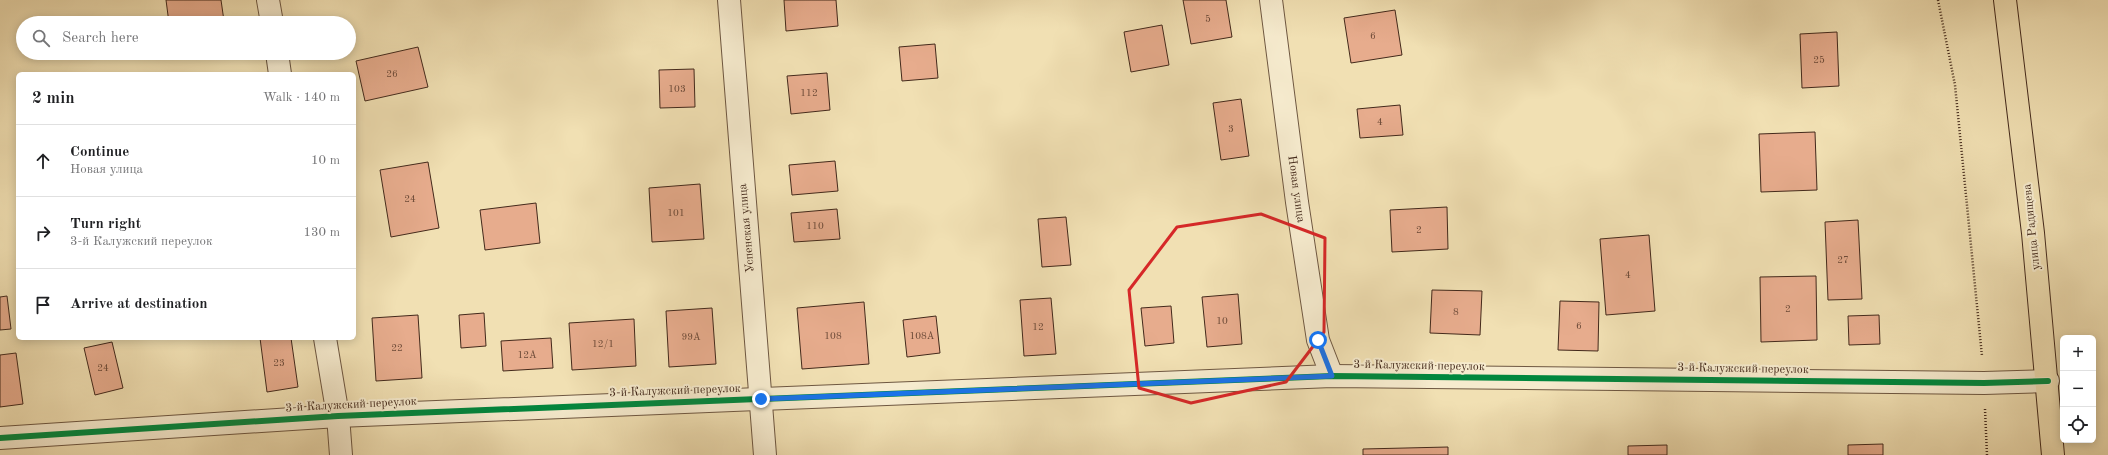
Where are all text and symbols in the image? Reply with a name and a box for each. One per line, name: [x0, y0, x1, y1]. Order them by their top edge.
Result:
house number: 5: [1205, 14, 1211, 24]
search box: [16, 16, 356, 60]
icon: search: [30, 27, 52, 49]
text: Search here: [62, 31, 139, 46]
house number: 6: [1370, 31, 1376, 41]
house number: 25: [1813, 55, 1825, 65]
house number: 26: [386, 69, 398, 79]
house number: 103: [668, 84, 686, 94]
house number: 112: [800, 88, 818, 98]
text: 2 min: [32, 90, 75, 107]
text: Walk · 140 m: [263, 91, 340, 104]
house number: 4: [1377, 117, 1383, 127]
house number: 3: [1228, 124, 1234, 134]
text: Continue: [70, 145, 129, 160]
icon: ahead: [32, 150, 54, 172]
text: 10 m: [311, 154, 340, 167]
street label: Новая улица: [1285, 155, 1307, 223]
text: Новая улица: [70, 163, 143, 176]
street label: Успенская улица: [737, 183, 757, 273]
street label: улица Радищева: [2021, 183, 2043, 271]
house number: 24: [404, 194, 416, 204]
house number: 101: [667, 208, 685, 218]
text: Turn right: [70, 217, 141, 232]
house number: 110: [806, 221, 824, 231]
icon: right: [32, 222, 54, 244]
house number: 2: [1416, 225, 1422, 235]
text: 130 m: [303, 226, 340, 239]
text: 3-й Калужский переулок: [70, 235, 213, 248]
house number: 27: [1837, 255, 1849, 265]
house number: 4: [1625, 270, 1631, 280]
icon: arrive: [32, 294, 54, 316]
text: Arrive at destination: [70, 297, 208, 312]
house number: 2: [1785, 304, 1791, 314]
house number: 8: [1453, 307, 1459, 317]
house number: 10: [1216, 316, 1228, 326]
house number: 6: [1576, 321, 1582, 331]
house number: 12: [1032, 322, 1044, 332]
house number: 108: [824, 331, 842, 341]
house number: 108А: [909, 331, 935, 341]
route start: [1309, 331, 1327, 349]
house number: 99А: [681, 332, 701, 342]
map controls: [2060, 335, 2096, 443]
button: +: [2060, 335, 2096, 371]
house number: 12/1: [592, 339, 614, 349]
house number: 22: [391, 343, 403, 353]
house number: 12А: [517, 350, 537, 360]
house number: 23: [273, 358, 285, 368]
street label: 3-й Калужский переулок: [1353, 359, 1485, 373]
street label: 3-й Калужский переулок: [1677, 362, 1809, 376]
house number: 24: [97, 363, 109, 373]
button: −: [2060, 371, 2096, 407]
street label: 3-й Калужский переулок: [609, 383, 741, 399]
route end: [752, 390, 770, 408]
street label: 3-й Калужский переулок: [285, 396, 417, 414]
button: locate: [2060, 407, 2096, 443]

